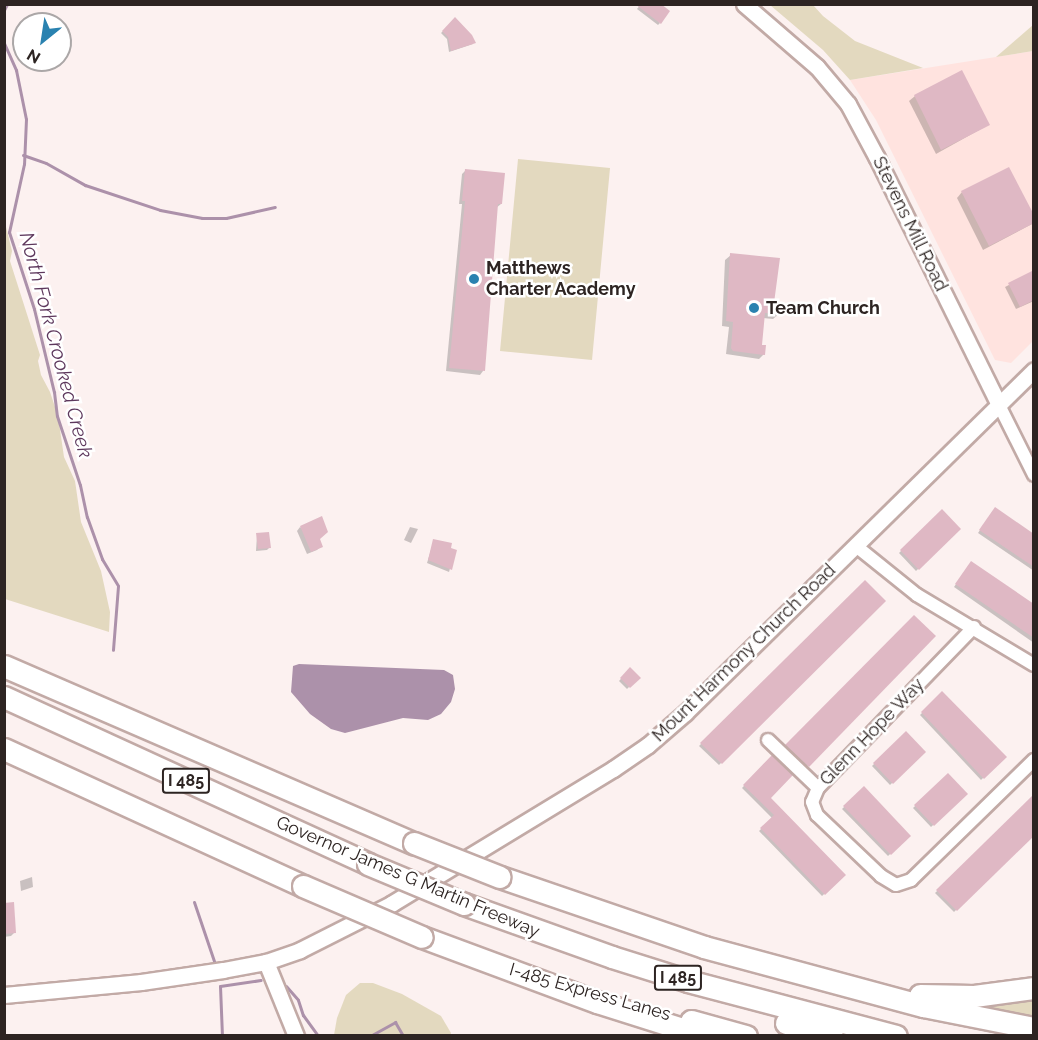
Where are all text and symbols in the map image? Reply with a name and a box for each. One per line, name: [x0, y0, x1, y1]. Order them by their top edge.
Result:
north arrow: [12, 12, 72, 72]
text: N: [24, 45, 44, 68]
street label: Stevens Mill Road: [868, 153, 952, 295]
water label: North Fork Crooked Creek: [14, 229, 98, 461]
place label: Matthews Charter Academy: [486, 258, 637, 300]
marker: Matthews Charter Academy: [467, 272, 481, 286]
place label: Team Church: [766, 297, 880, 319]
marker: Team Church: [747, 301, 761, 315]
street label: Mount Harmony Church Road: [648, 559, 840, 747]
street label: Glenn Hope Way: [815, 674, 929, 790]
road number: I 485: [160, 768, 212, 794]
street label: Governor James G Martin Freeway: [273, 811, 543, 943]
street label: I-485 Express Lanes: [507, 959, 673, 1025]
road number: I 485: [652, 965, 704, 991]

